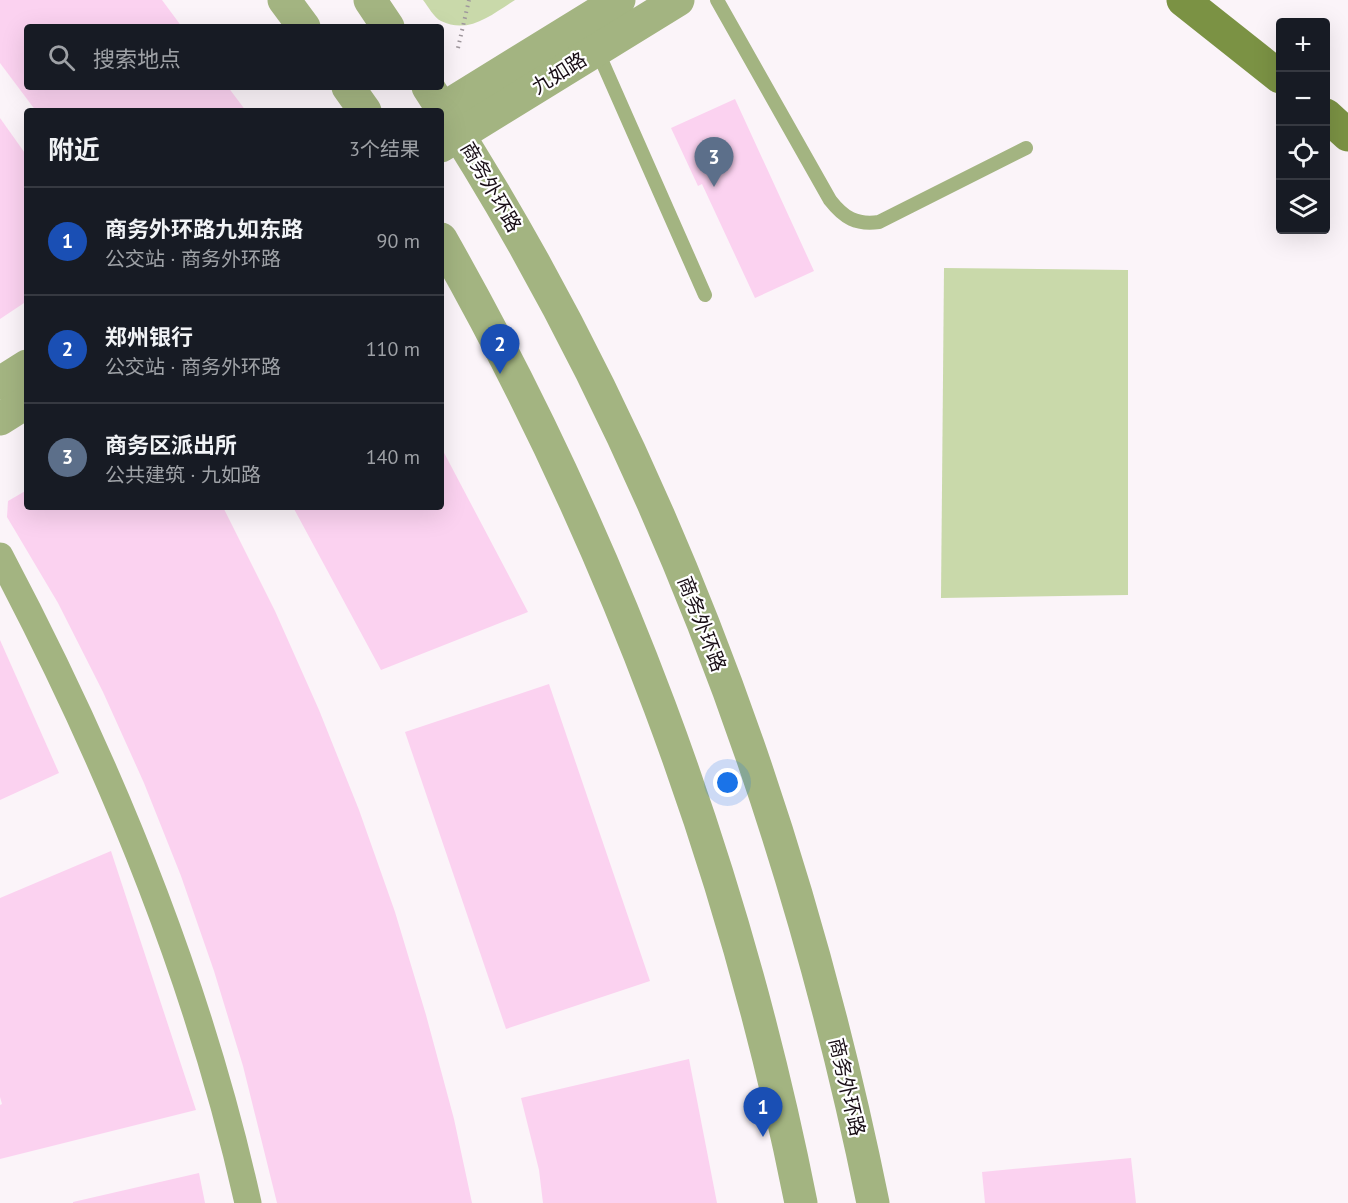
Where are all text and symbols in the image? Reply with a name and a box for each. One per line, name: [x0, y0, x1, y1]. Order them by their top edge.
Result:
map controls: [1276, 18, 1330, 234]
button: +: [1276, 18, 1330, 72]
search box: [24, 24, 444, 90]
icon: search: [45, 41, 78, 74]
text: 搜索地点: [93, 45, 181, 73]
street label: 九如路: [527, 46, 591, 100]
button: −: [1276, 72, 1330, 126]
button: locate: [1276, 126, 1330, 180]
text: 附近: [48, 133, 100, 166]
text: 3个结果: [349, 136, 420, 162]
street label: 商务外环路: [455, 137, 527, 237]
pin: 3: [694, 138, 734, 187]
button: layers: [1276, 180, 1330, 234]
text: 商务外环路九如东路: [105, 215, 303, 243]
text: 1: [62, 228, 73, 254]
text: 90 m: [377, 228, 420, 254]
text: 公交站 · 商务外环路: [105, 246, 281, 272]
text: 郑州银行: [105, 323, 193, 351]
pin: 2: [480, 324, 520, 374]
text: 2: [62, 336, 73, 362]
text: 110 m: [366, 336, 420, 362]
text: 公交站 · 商务外环路: [105, 354, 281, 380]
text: 商务区派出所: [105, 431, 237, 459]
text: 3: [62, 444, 73, 470]
text: 140 m: [366, 444, 420, 470]
text: 公共建筑 · 九如路: [105, 462, 261, 488]
street label: 商务外环路: [672, 573, 732, 675]
your location: [713, 768, 742, 797]
street label: 商务外环路: [823, 1035, 871, 1139]
pin: 1: [744, 1088, 783, 1137]

